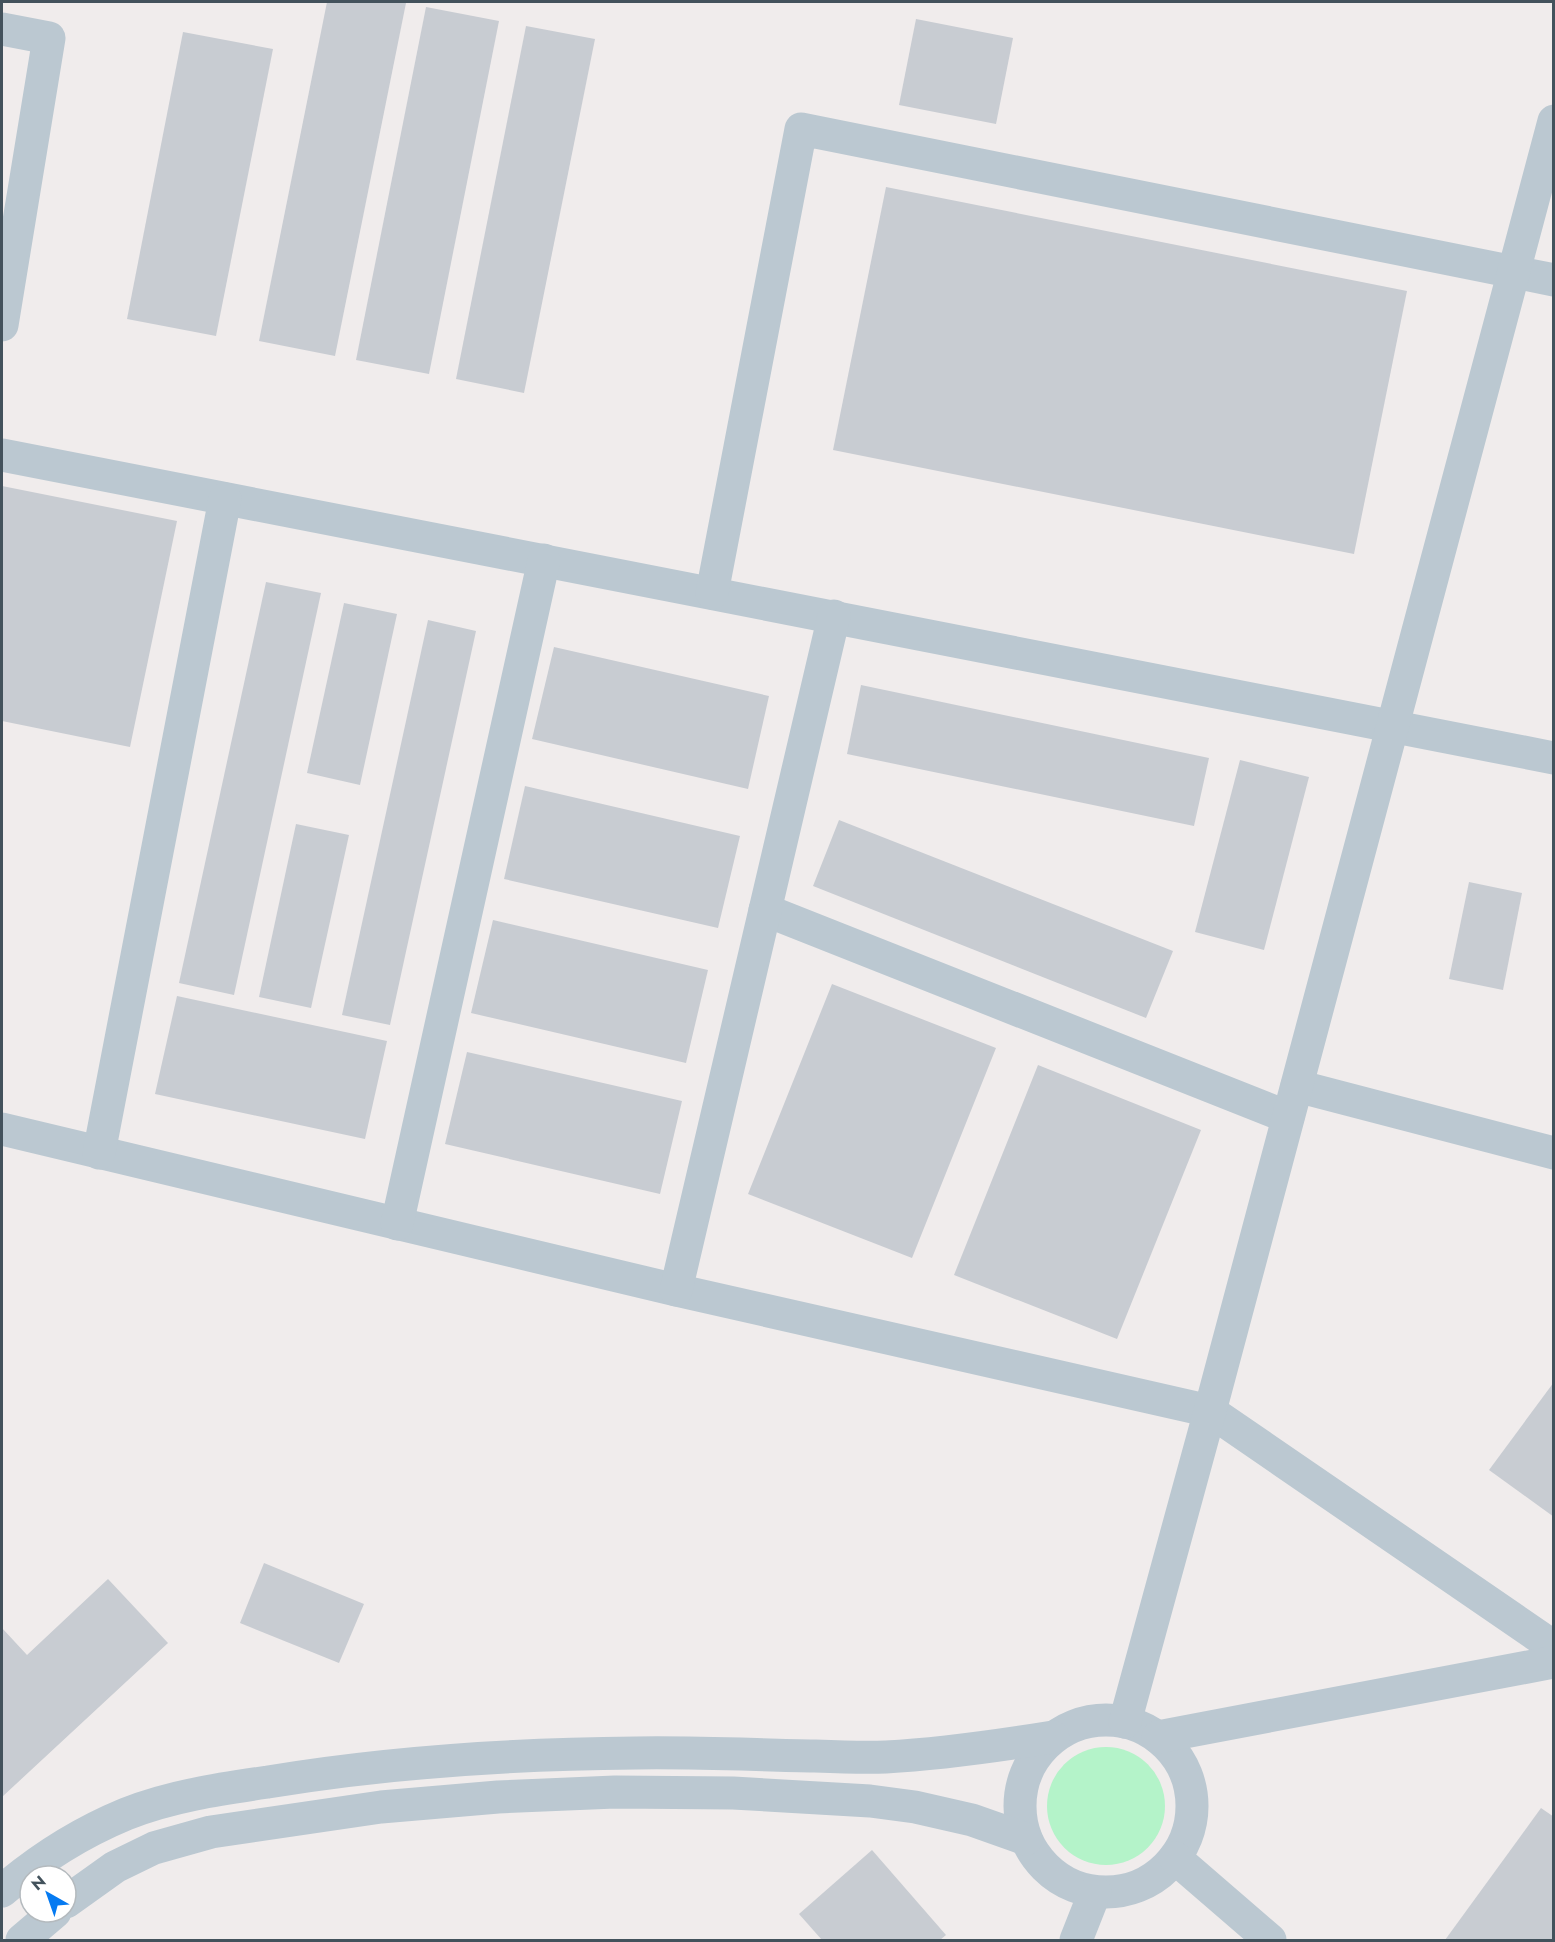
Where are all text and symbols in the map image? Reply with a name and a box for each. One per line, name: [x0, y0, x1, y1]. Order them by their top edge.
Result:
north arrow: [18, 1864, 78, 1924]
text: N: [26, 1870, 51, 1896]

